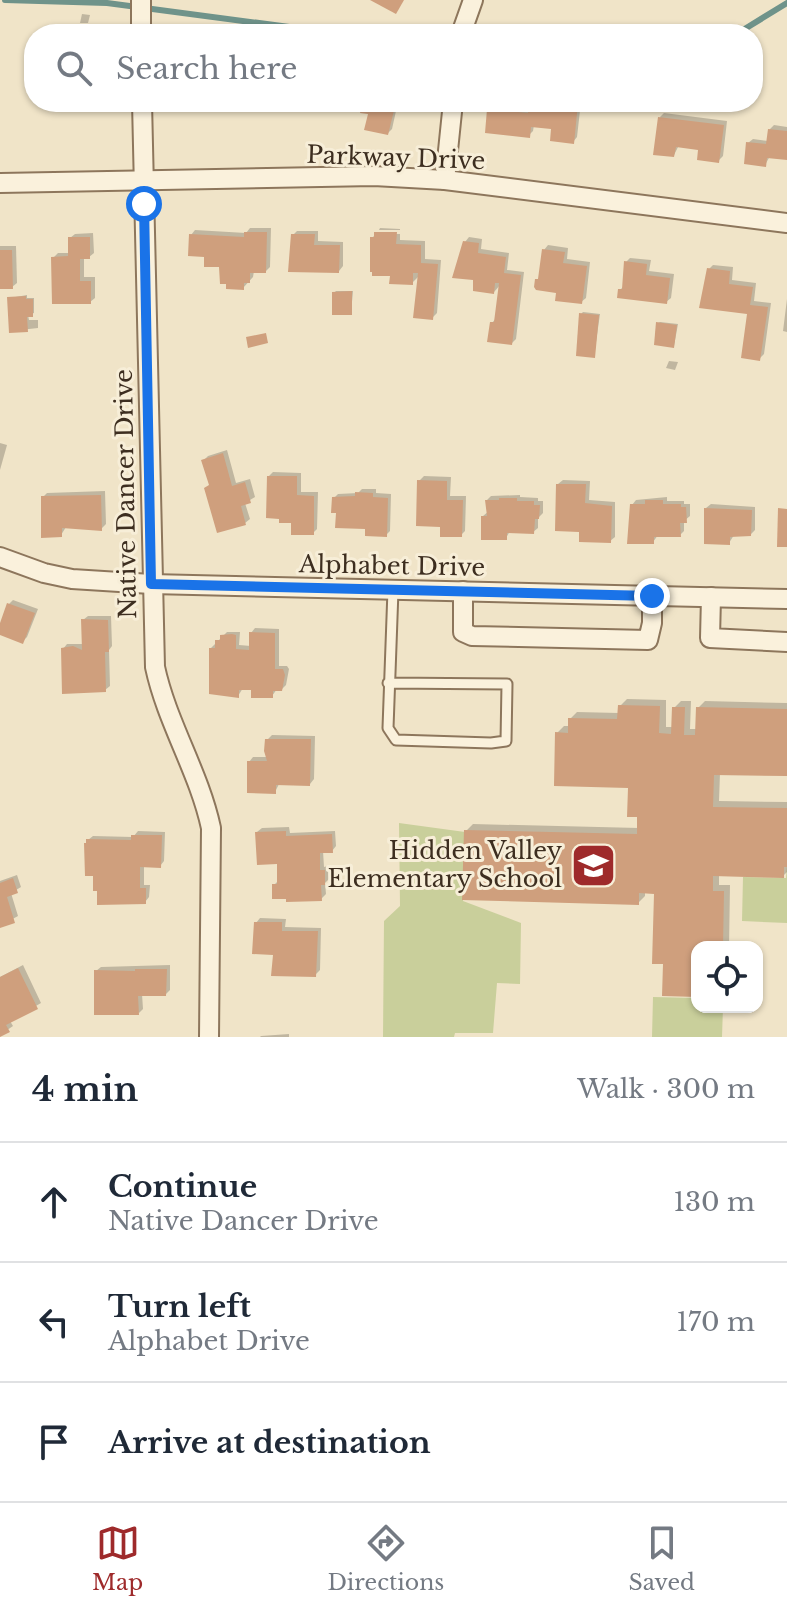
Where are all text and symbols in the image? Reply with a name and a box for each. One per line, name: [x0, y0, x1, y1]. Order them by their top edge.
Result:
search box: [24, 24, 763, 112]
icon: search: [52, 46, 96, 90]
text: Search here: [116, 50, 297, 87]
street label: Parkway Drive: [306, 140, 486, 175]
route start: [126, 186, 162, 222]
street label: Native Dancer Drive: [109, 369, 142, 619]
street label: Alphabet Drive: [298, 549, 485, 582]
route end: [634, 578, 670, 614]
place label: Hidden Valley Elementary School: [328, 836, 563, 893]
school or university icon: Hidden Valley Elementary School: [569, 841, 617, 889]
map controls: [691, 941, 763, 1013]
button: locate: [691, 941, 763, 1013]
text: 4 min: [32, 1068, 138, 1110]
text: Walk · 300 m: [577, 1073, 755, 1105]
text: Continue: [108, 1168, 257, 1205]
icon: ahead: [32, 1180, 76, 1224]
text: 130 m: [673, 1186, 755, 1218]
text: Native Dancer Drive: [108, 1205, 379, 1237]
text: Turn left: [108, 1288, 251, 1325]
icon: left: [32, 1300, 76, 1344]
text: 170 m: [676, 1306, 755, 1338]
text: Alphabet Drive: [108, 1325, 310, 1357]
icon: arrive: [32, 1420, 76, 1464]
text: Arrive at destination: [108, 1424, 431, 1461]
tab: Map: [92, 1521, 143, 1596]
tab: Directions: [327, 1521, 444, 1596]
tab: Saved: [629, 1521, 695, 1596]

